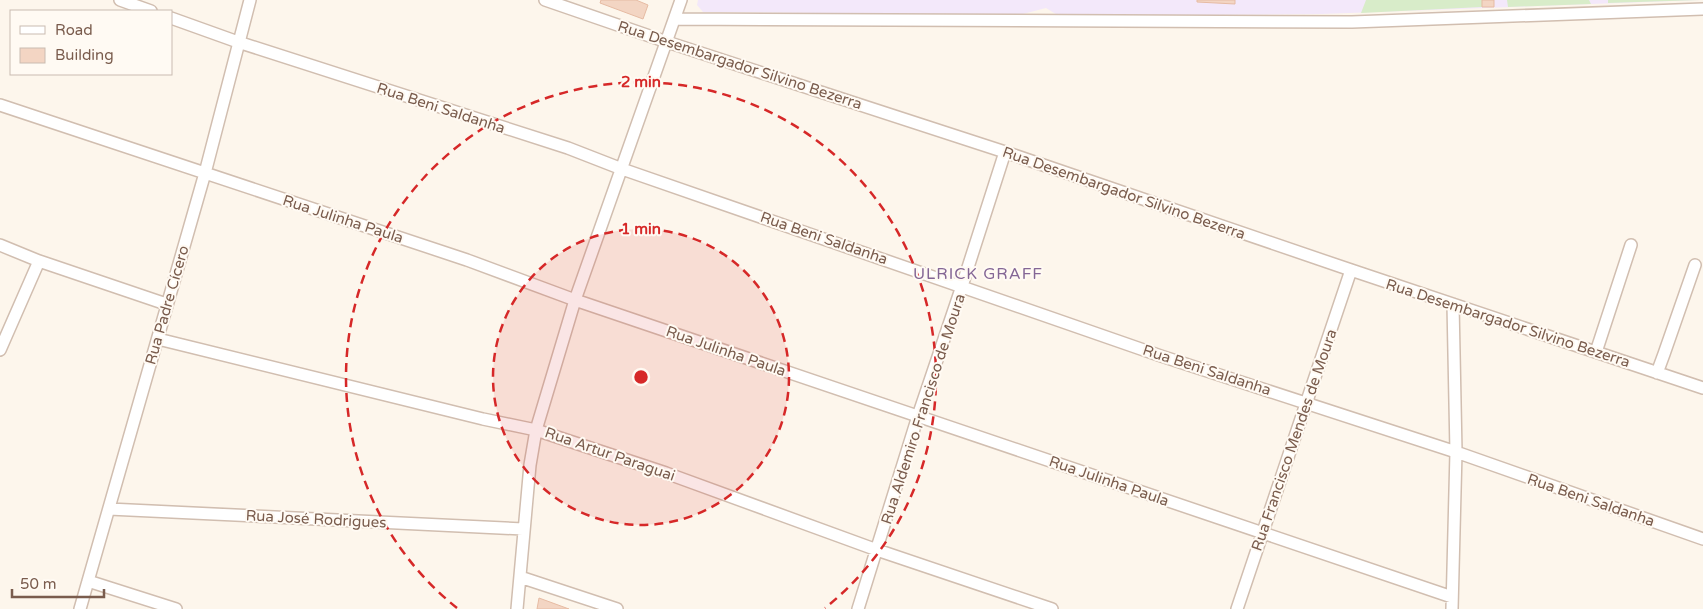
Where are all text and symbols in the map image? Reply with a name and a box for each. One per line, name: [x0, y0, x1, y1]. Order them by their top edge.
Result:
legend: [10, 10, 172, 75]
street label: Rua Desembargador Silvino Bezerra: [616, 17, 864, 113]
text: Road: [55, 21, 93, 39]
text: Building: [55, 46, 114, 64]
text: 2 min: [621, 73, 661, 91]
street label: Rua Beni Saldanha: [375, 79, 507, 137]
street label: Rua Desembargador Silvino Bezerra: [1000, 143, 1248, 243]
street label: Rua Julinha Paula: [280, 191, 406, 247]
street label: Rua Beni Saldanha: [758, 208, 890, 268]
text: 1 min: [621, 220, 661, 238]
street label: Rua Padre Cícero: [141, 243, 193, 367]
district label: ULRICK GRAFF: [913, 264, 1043, 284]
street label: Rua Desembargador Silvino Bezerra: [1384, 275, 1632, 371]
street label: Rua Aldemiro Francisco de Moura: [877, 291, 969, 527]
street label: Rua Julinha Paula: [664, 322, 788, 380]
street label: Rua Francisco Mendes de Moura: [1247, 327, 1341, 553]
street label: Rua Beni Saldanha: [1141, 341, 1273, 399]
centre of rings: [632, 368, 650, 386]
street label: Rua Artur Paraguai: [543, 423, 677, 485]
street label: Rua Julinha Paula: [1047, 452, 1171, 510]
street label: Rua Beni Saldanha: [1525, 470, 1657, 530]
street label: Rua José Rodrigues: [245, 506, 387, 532]
scale bar: [12, 566, 105, 598]
text: 50 m: [20, 575, 57, 593]

